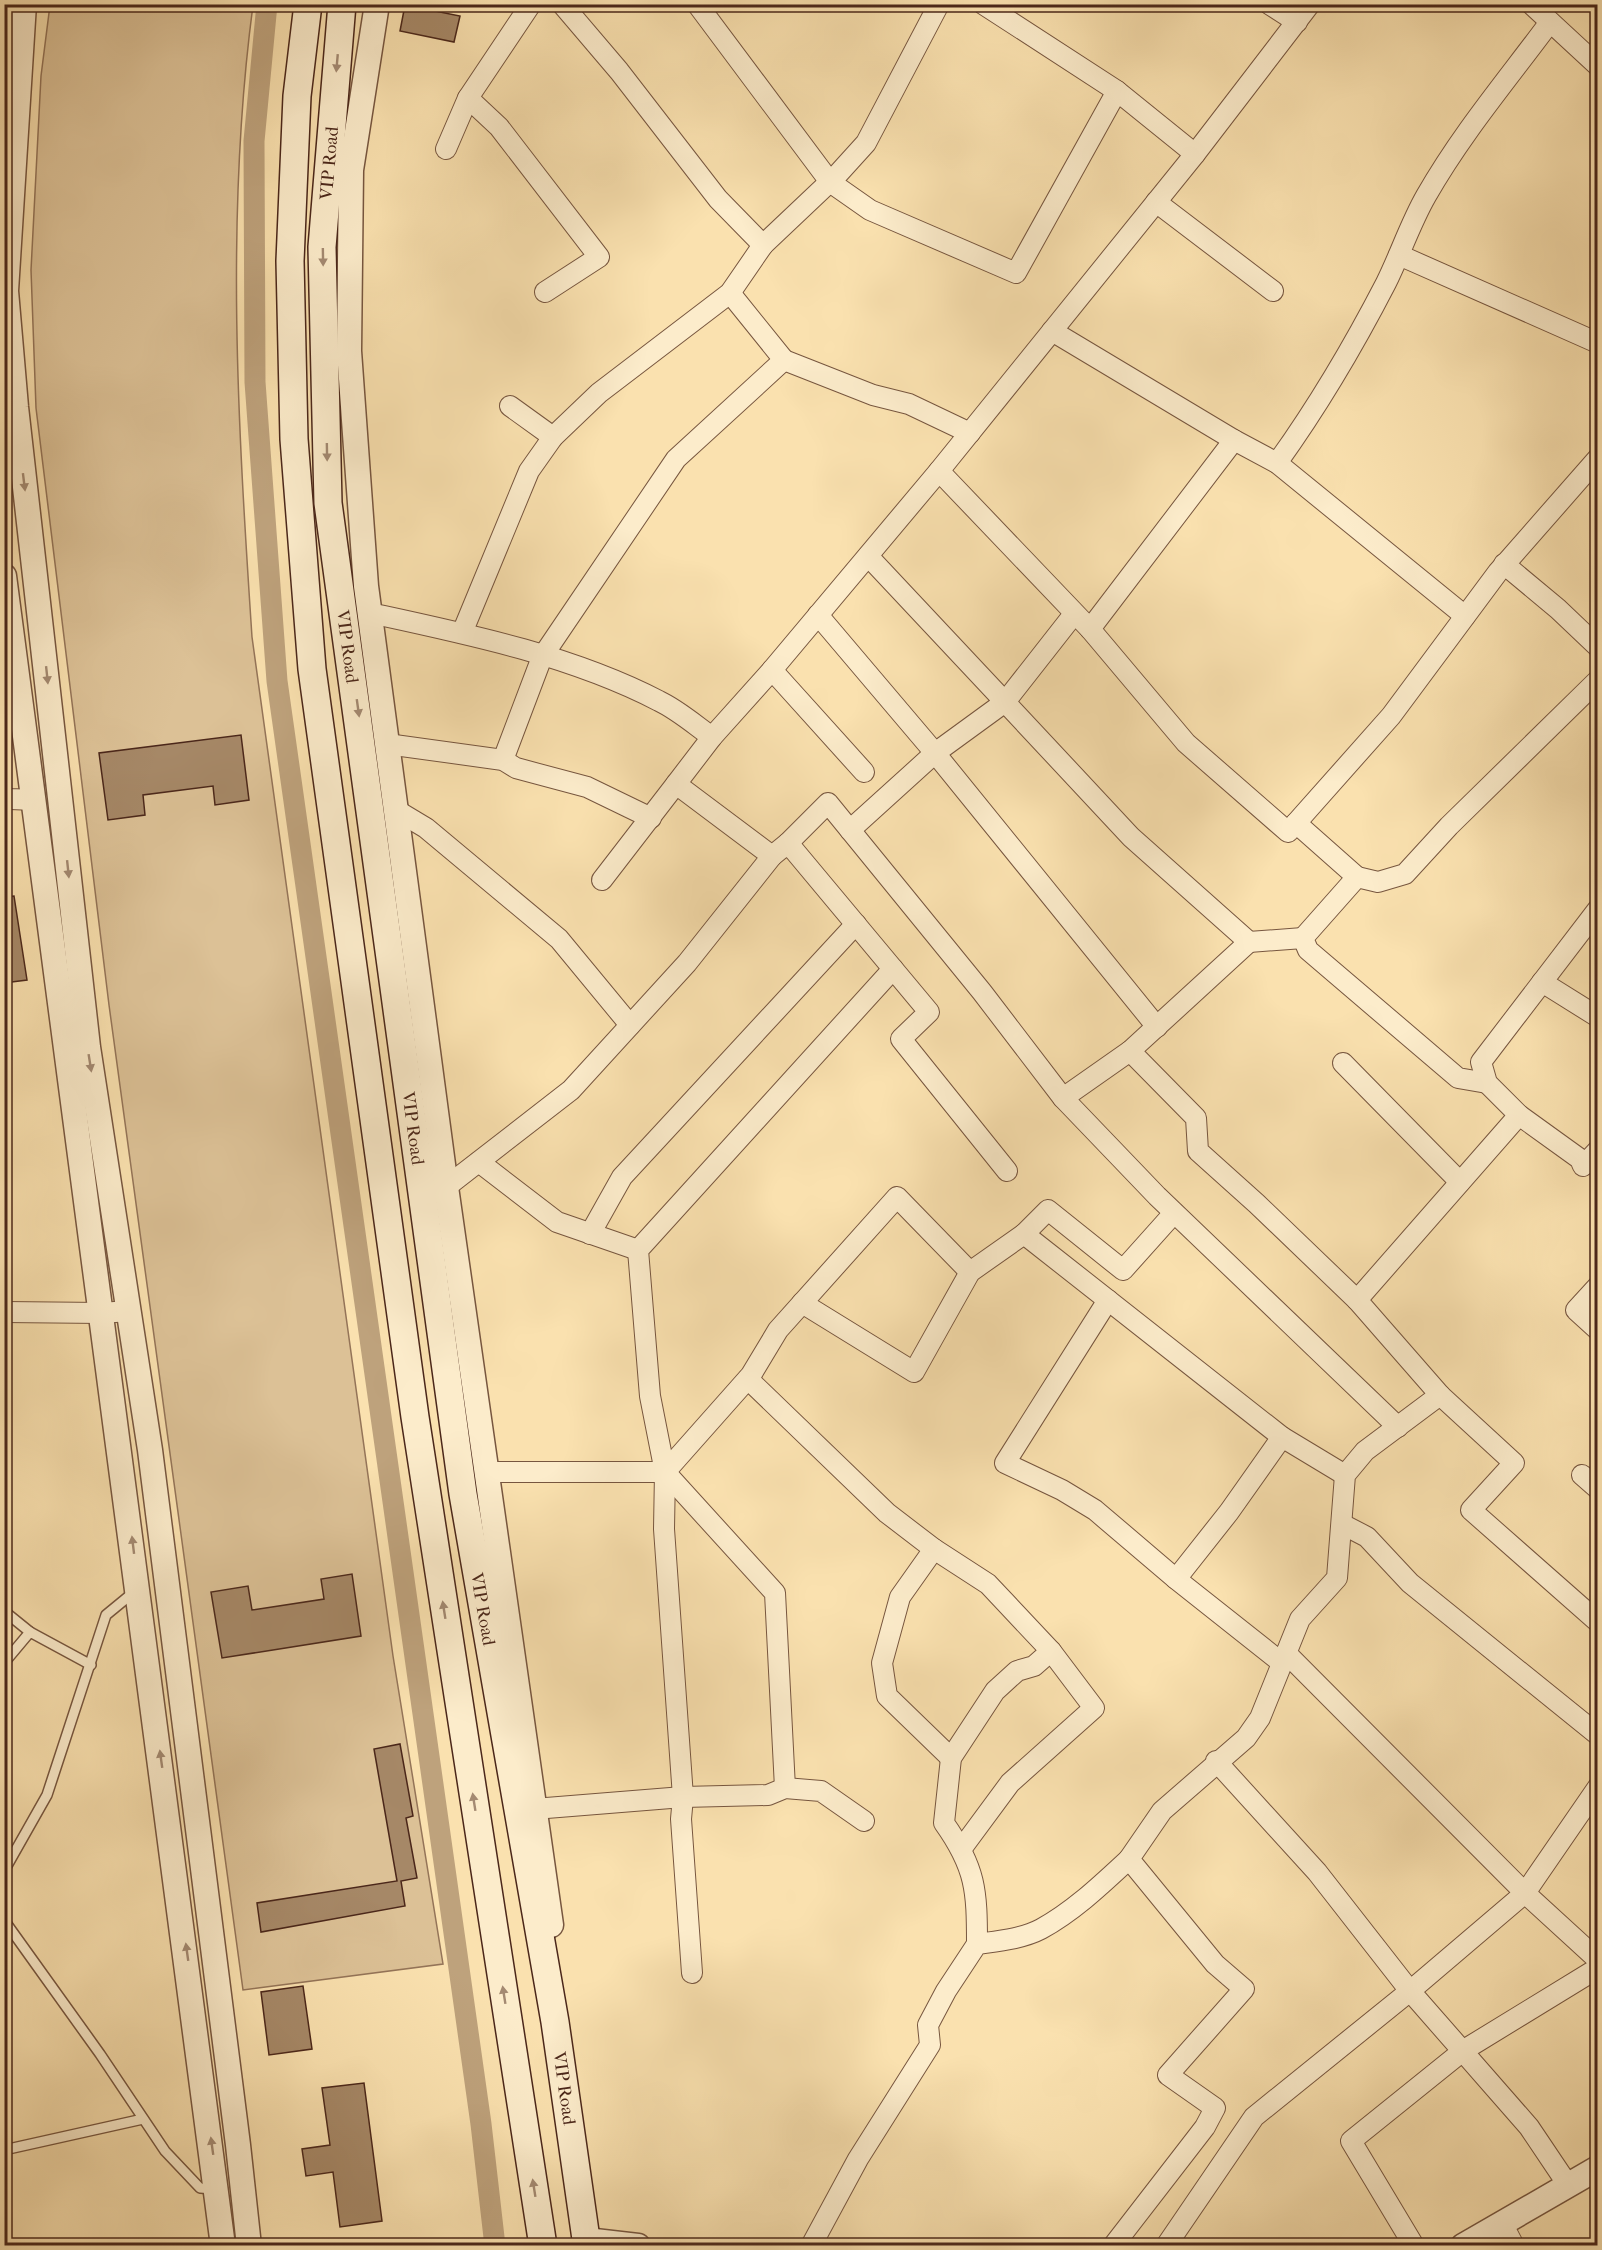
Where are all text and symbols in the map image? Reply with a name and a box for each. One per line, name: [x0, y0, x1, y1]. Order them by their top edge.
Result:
one-way arrow: [333, 53, 342, 72]
street label: VIP Road: [316, 125, 343, 202]
one-way arrow: [318, 248, 327, 267]
one-way arrow: [322, 443, 332, 462]
one-way arrow: [20, 472, 29, 491]
street label: VIP Road: [332, 608, 362, 685]
one-way arrow: [42, 666, 52, 685]
one-way arrow: [354, 699, 363, 718]
one-way arrow: [64, 860, 73, 879]
one-way arrow: [86, 1053, 95, 1072]
street label: VIP Road: [397, 1090, 428, 1166]
one-way arrow: [128, 1535, 138, 1554]
street label: VIP Road: [466, 1570, 499, 1648]
one-way arrow: [440, 1600, 449, 1619]
one-way arrow: [157, 1749, 166, 1768]
one-way arrow: [470, 1793, 479, 1812]
one-way arrow: [182, 1943, 191, 1962]
one-way arrow: [499, 1985, 508, 2004]
street label: VIP Road: [548, 2049, 580, 2127]
one-way arrow: [208, 2136, 217, 2155]
one-way arrow: [529, 2178, 538, 2197]

